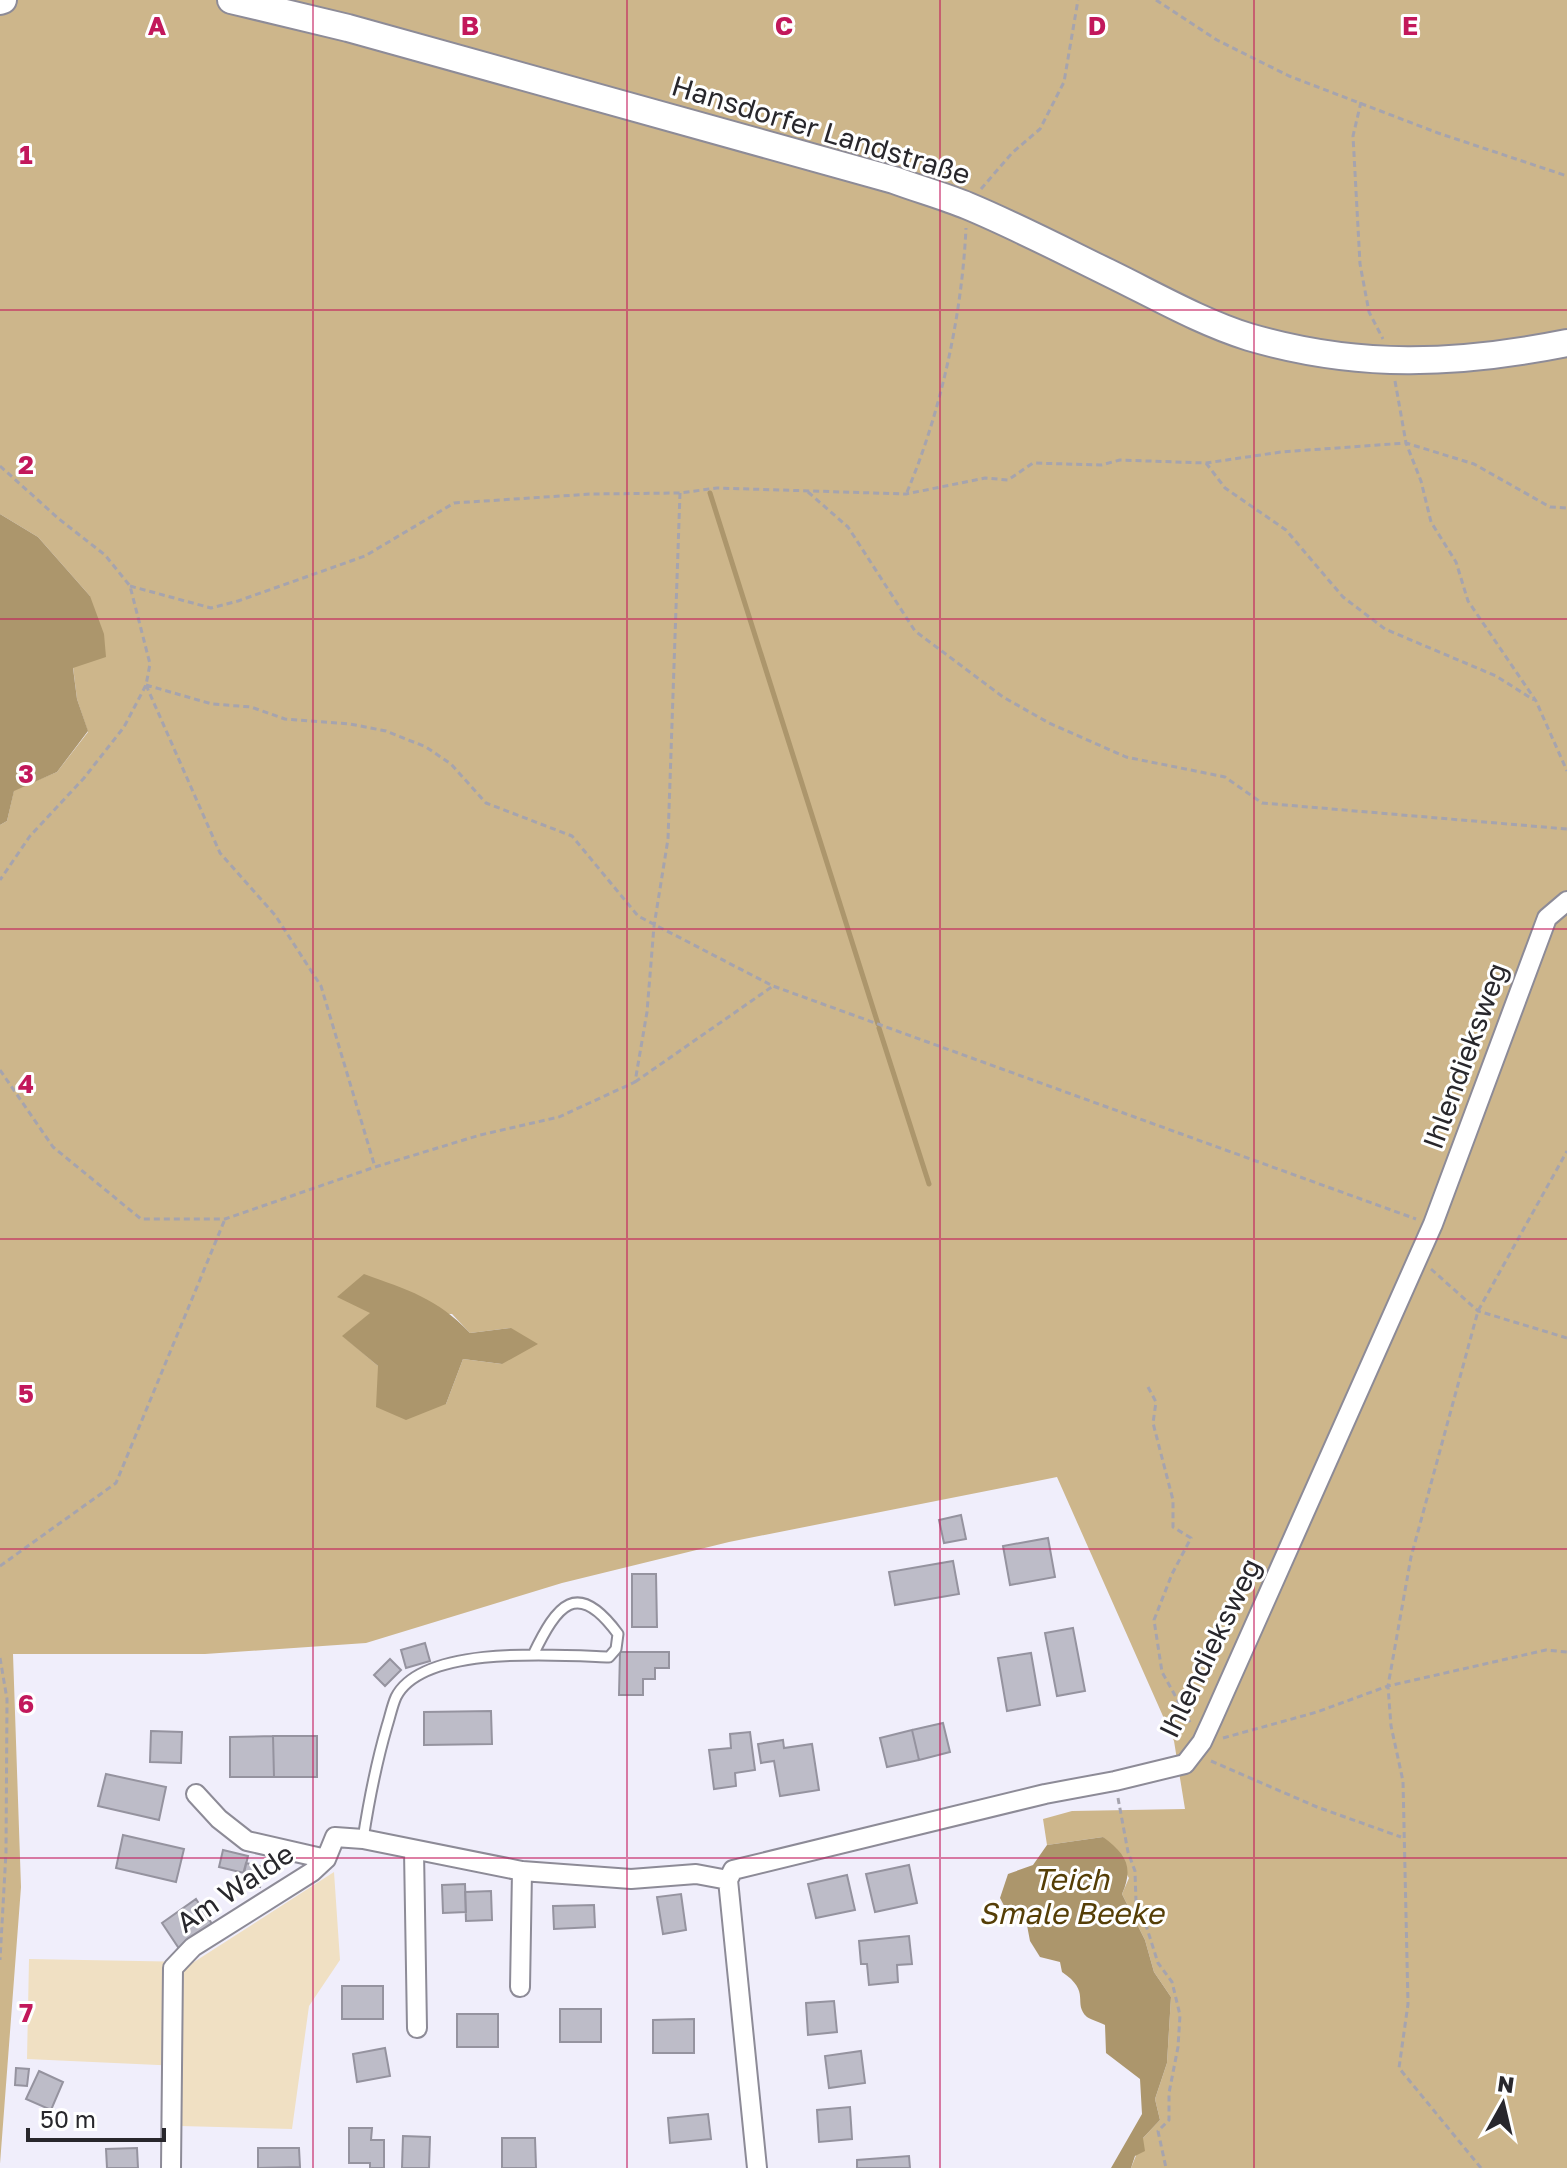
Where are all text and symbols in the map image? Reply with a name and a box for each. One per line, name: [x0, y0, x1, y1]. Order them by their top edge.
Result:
text: A: [148, 10, 167, 41]
text: B: [461, 10, 479, 41]
text: C: [775, 10, 793, 41]
text: D: [1088, 10, 1106, 41]
text: E: [1402, 10, 1418, 41]
street label: Hansdorfer Landstraße: [668, 68, 974, 191]
text: 1: [19, 139, 33, 170]
text: 2: [18, 449, 34, 480]
text: 3: [18, 758, 34, 789]
street label: Ihlendieksweg: [1416, 958, 1513, 1153]
text: 4: [18, 1068, 34, 1099]
text: 5: [18, 1378, 34, 1409]
street label: Ihlendieksweg: [1152, 1553, 1267, 1743]
text: 6: [18, 1688, 34, 1719]
street label: Am Walde: [170, 1836, 300, 1939]
water label: Teich Smale Beeke: [978, 1861, 1166, 1931]
text: 7: [19, 1997, 33, 2028]
north arrow: [1463, 2064, 1543, 2144]
text: N: [1496, 2069, 1516, 2098]
scale bar: [28, 2092, 164, 2142]
text: 50 m: [40, 2104, 96, 2133]

